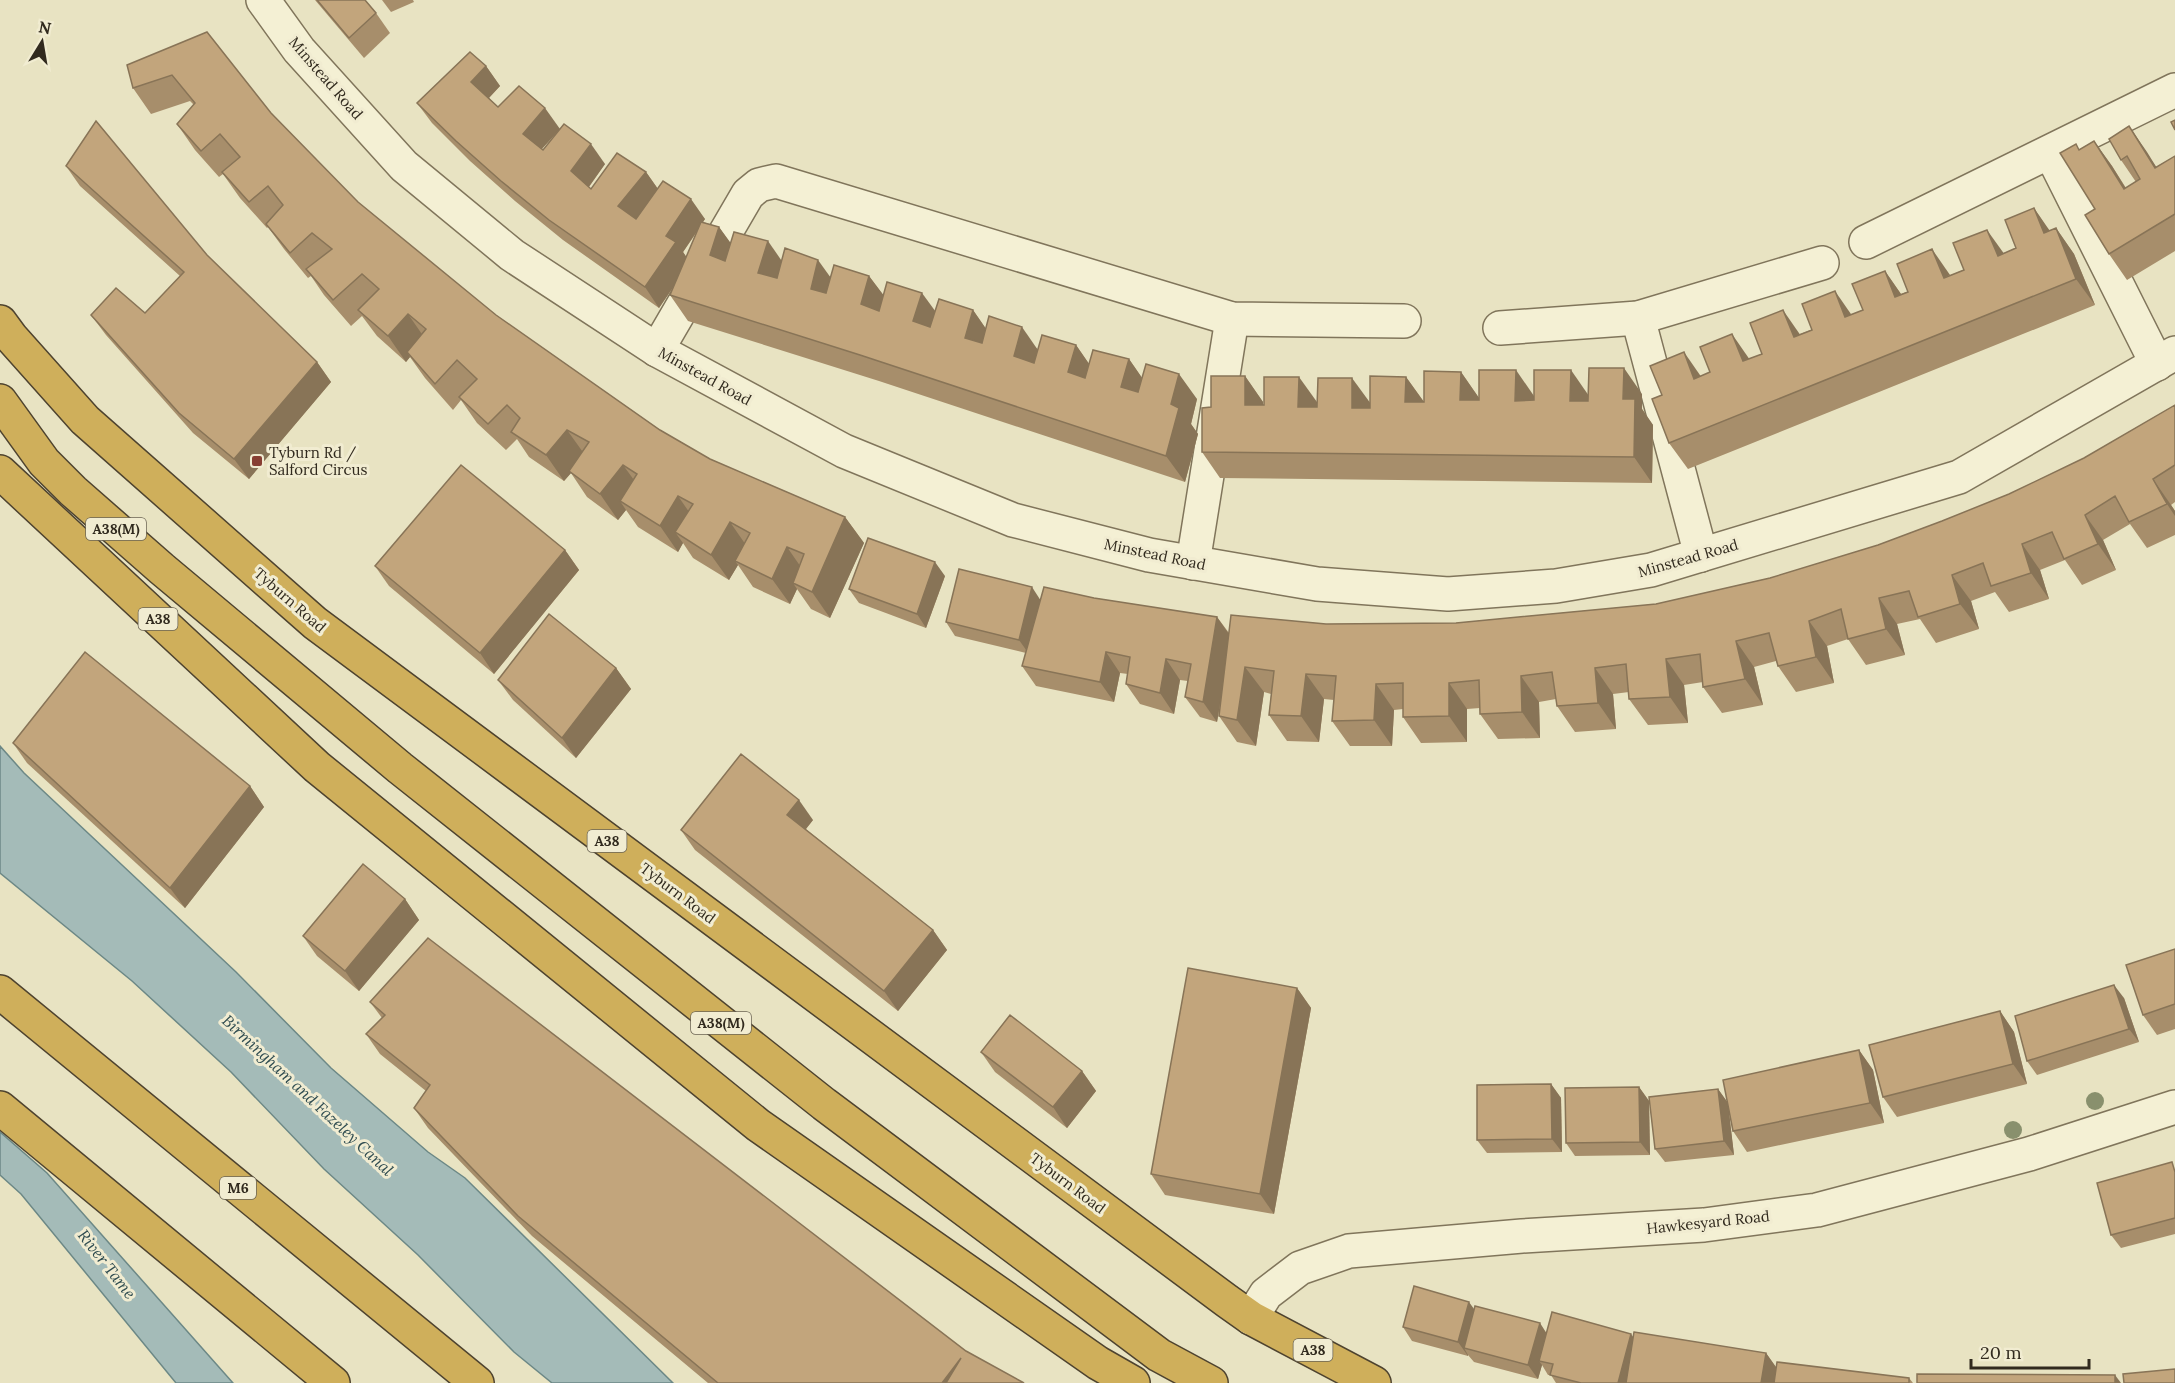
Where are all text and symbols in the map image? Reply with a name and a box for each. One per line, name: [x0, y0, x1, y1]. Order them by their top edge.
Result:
north arrow: [12, 12, 72, 72]
text: N: [37, 16, 53, 38]
street label: Minstead Road: [285, 33, 367, 123]
street label: Minstead Road: [655, 343, 755, 409]
place label: Tyburn Rd / Salford Circus: [269, 443, 367, 479]
marker: Tyburn Rd / Salford Circus: [250, 454, 264, 468]
road number: A38(M): [86, 518, 146, 540]
street label: Minstead Road: [1102, 534, 1208, 574]
street label: Minstead Road: [1636, 535, 1740, 581]
street label: Tyburn Road: [250, 563, 330, 637]
road number: A38: [138, 608, 178, 630]
road number: A38: [588, 830, 626, 852]
street label: Tyburn Road: [637, 858, 719, 928]
water label: Birmingham and Fazeley Canal: [218, 1010, 398, 1180]
road number: A38(M): [691, 1012, 751, 1034]
street label: Tyburn Road: [1027, 1148, 1109, 1218]
road number: M6: [220, 1177, 256, 1199]
street label: Hawkesyard Road: [1645, 1206, 1771, 1238]
water label: River Tame: [74, 1225, 140, 1303]
scale bar: [1971, 1332, 2090, 1370]
road number: A38: [1294, 1339, 1332, 1361]
text: 20 m: [1980, 1341, 2022, 1364]

